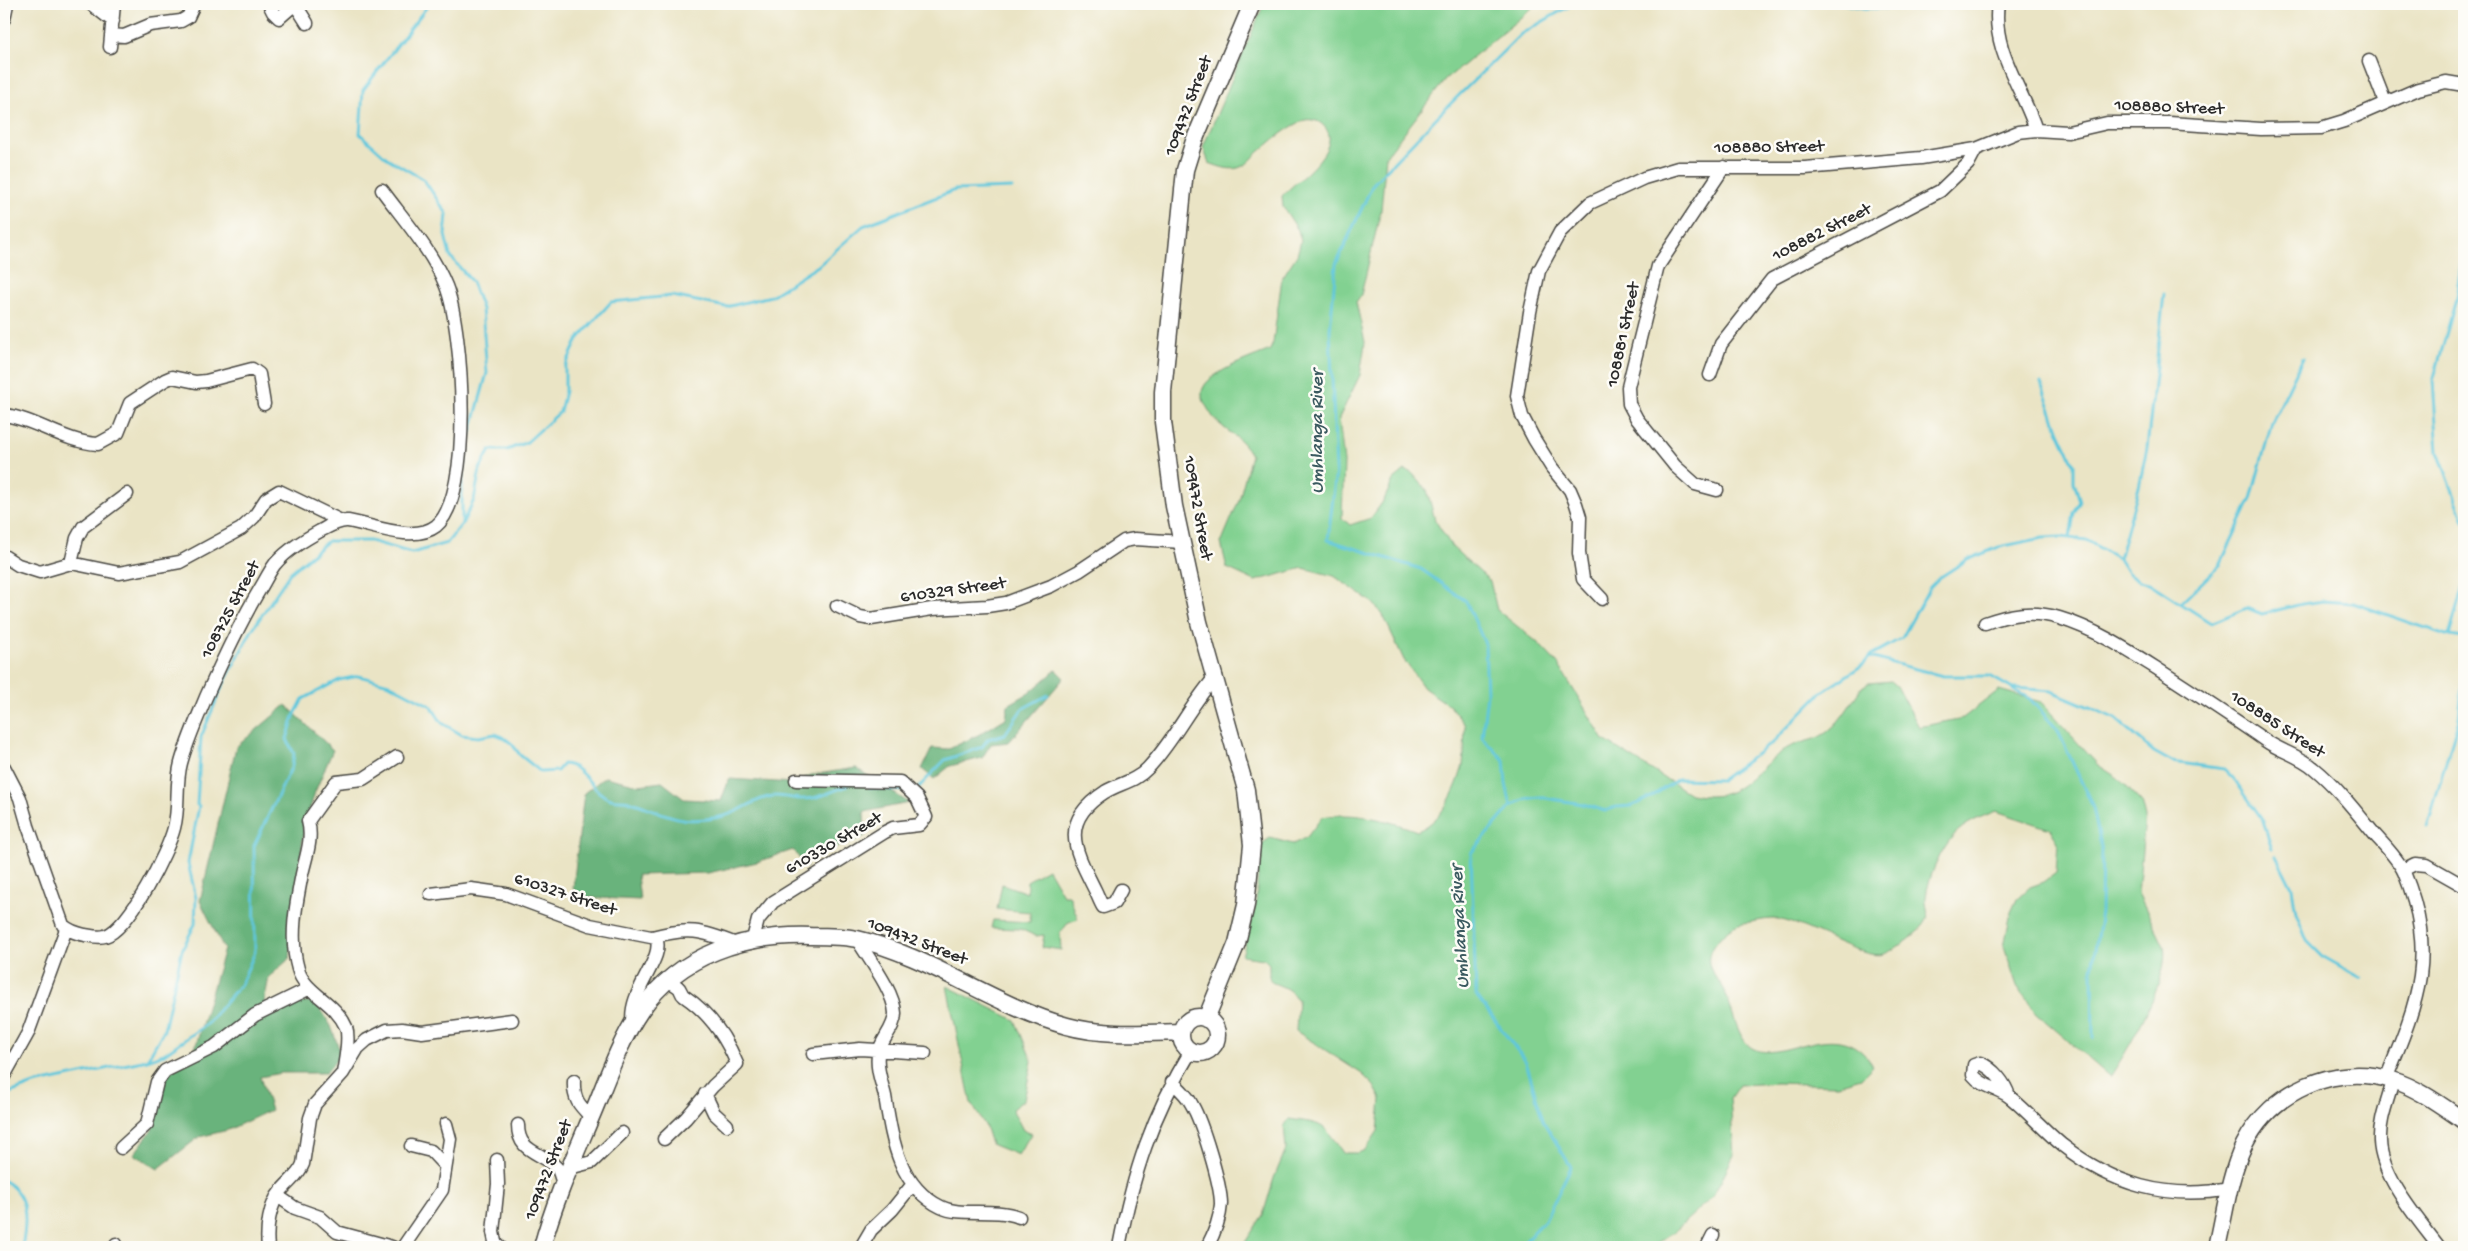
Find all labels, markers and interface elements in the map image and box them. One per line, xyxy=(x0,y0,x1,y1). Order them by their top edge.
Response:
street label: 109472 Street xyxy=(1160,51,1218,160)
street label: 108880 Street xyxy=(2113,96,2226,120)
street label: 108880 Street xyxy=(1713,137,1826,159)
street label: 108882 Street xyxy=(1768,198,1876,267)
street label: 108881 Street xyxy=(1602,279,1646,390)
water label: Umhlanga River xyxy=(1307,366,1330,494)
street label: 109472 Street xyxy=(1177,453,1217,563)
street label: 108725 Street xyxy=(196,556,266,663)
street label: 610329 Street xyxy=(899,573,1009,609)
street label: 108885 Street xyxy=(2225,686,2330,764)
street label: 610330 Street xyxy=(782,807,887,880)
water label: Umhlanga River xyxy=(1446,861,1476,989)
street label: 610327 Street xyxy=(511,869,620,922)
street label: 109472 Street xyxy=(863,913,972,971)
street label: 109472 Street xyxy=(520,1115,578,1224)

